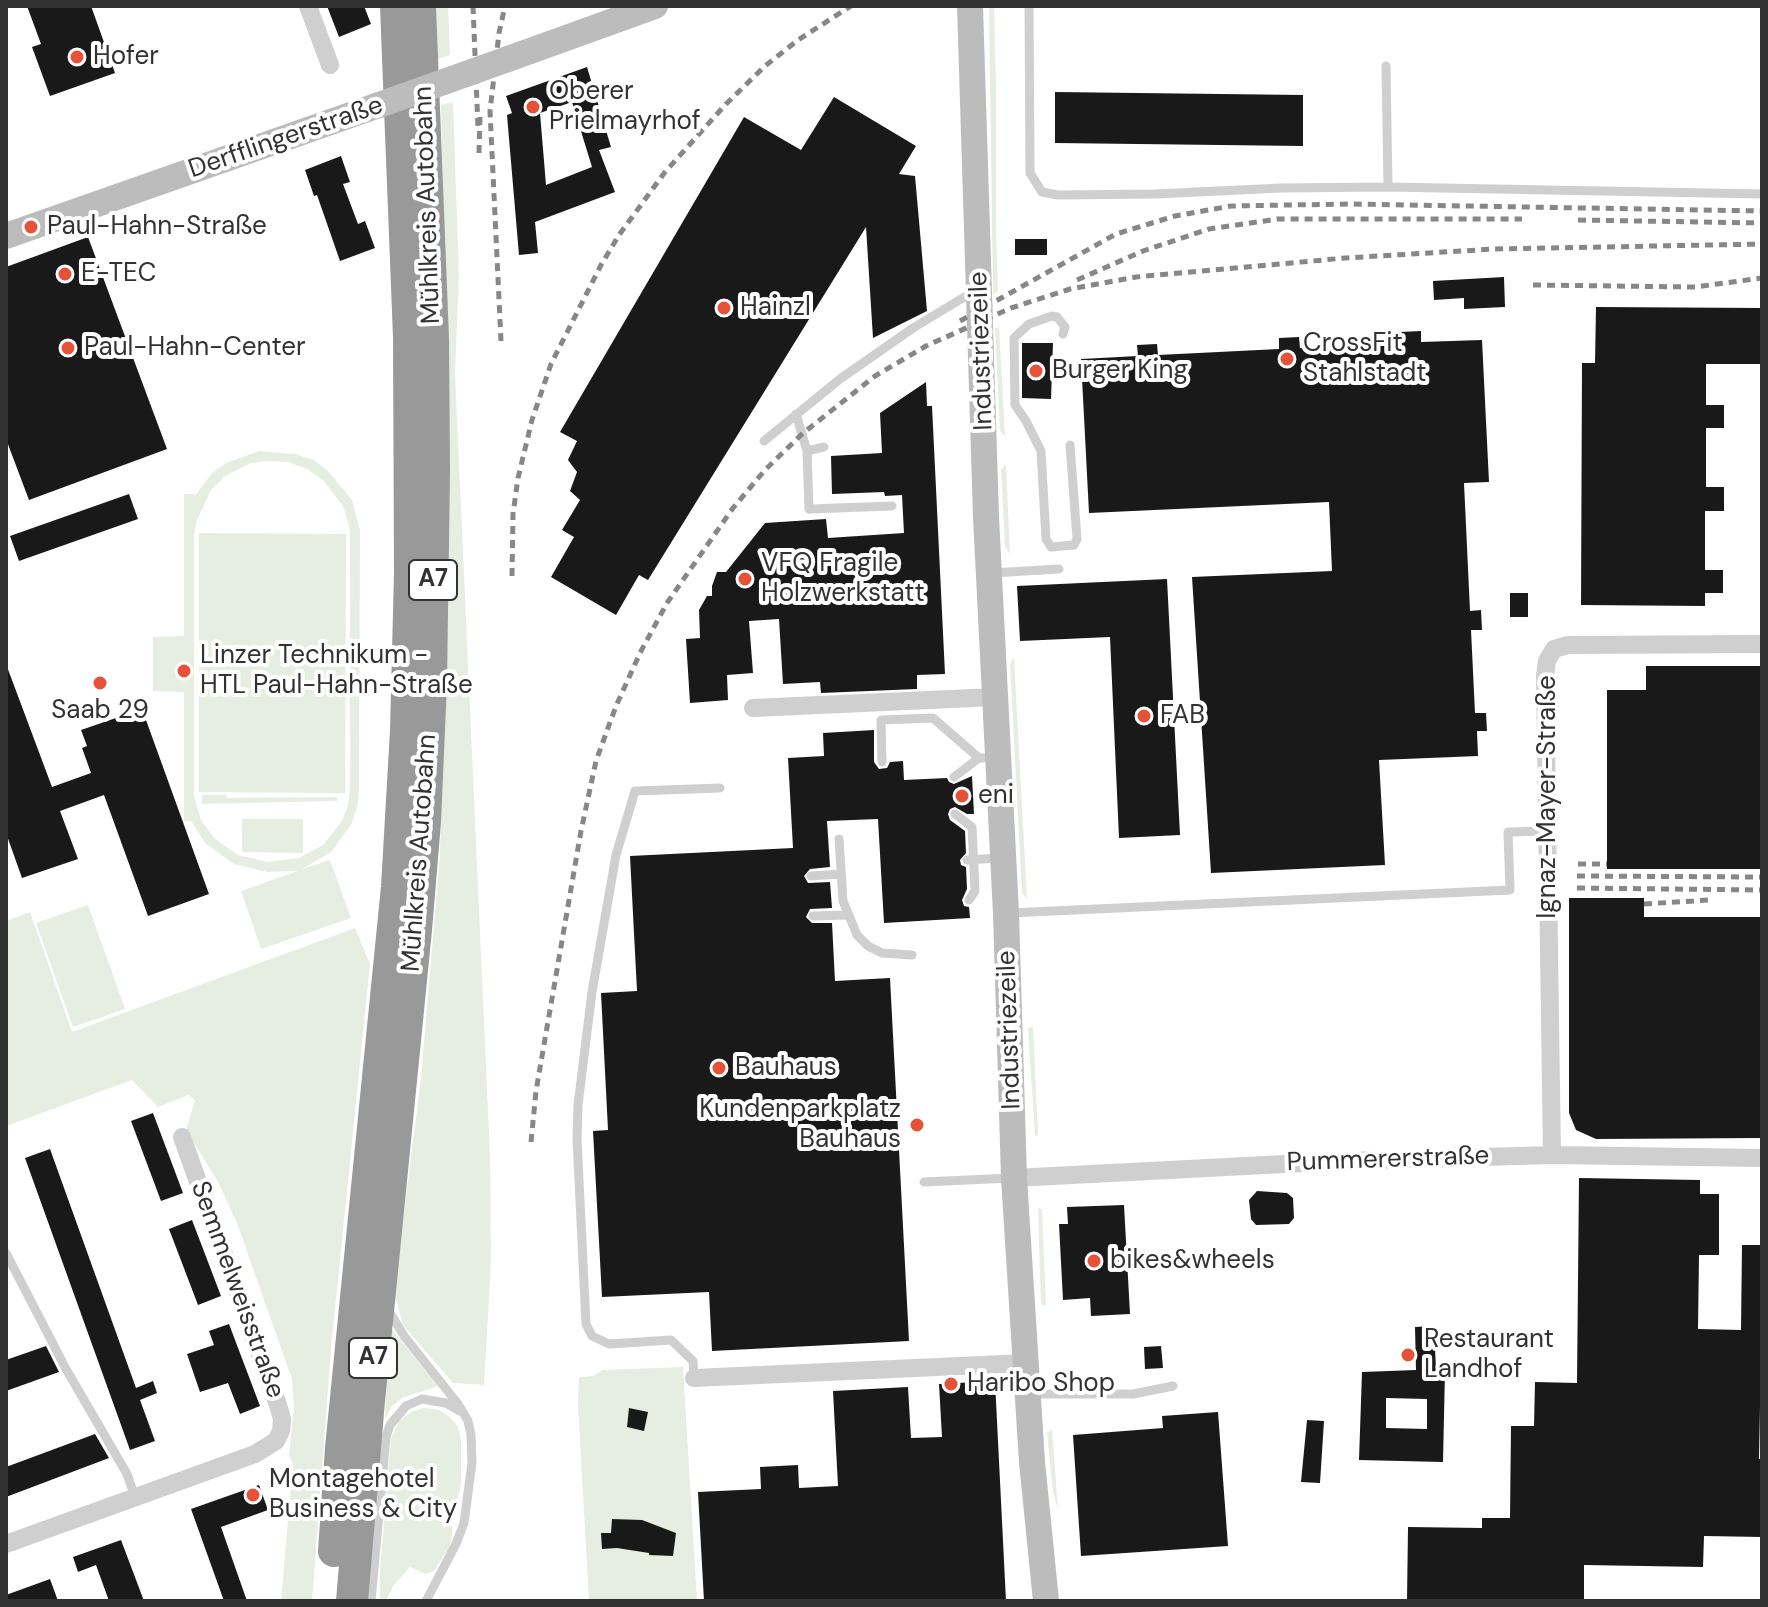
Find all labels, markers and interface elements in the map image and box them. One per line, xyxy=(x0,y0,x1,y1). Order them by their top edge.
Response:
place label: Hofer xyxy=(93,41,159,73)
marker: Hofer xyxy=(68,48,86,66)
place label: Oberer Prielmayrhof xyxy=(549,76,701,138)
street label: Mühlkreis Autobahn xyxy=(408,85,448,325)
street label: Derfflingerstraße xyxy=(185,90,387,186)
marker: Oberer Prielmayrhof xyxy=(524,98,542,116)
place label: Paul-Hahn-Straße xyxy=(47,211,267,243)
marker: Paul-Hahn-Straße xyxy=(22,218,40,236)
place label: E-TEC xyxy=(81,258,156,290)
marker: E-TEC xyxy=(56,265,74,283)
street label: Industriezeile xyxy=(964,271,1000,431)
place label: Hainzl xyxy=(740,292,811,324)
marker: Hainzl xyxy=(715,299,733,317)
place label: CrossFit Stahlstadt xyxy=(1303,328,1426,390)
place label: Paul-Hahn-Center xyxy=(84,332,306,364)
marker: Paul-Hahn-Center xyxy=(59,339,77,357)
marker: CrossFit Stahlstadt xyxy=(1278,350,1296,368)
place label: Burger King xyxy=(1052,355,1188,387)
marker: Burger King xyxy=(1027,362,1045,380)
place label: VFQ Fragile Holzwerkstatt xyxy=(761,548,925,610)
road number: A7 xyxy=(409,560,457,600)
marker: VFQ Fragile Holzwerkstatt xyxy=(736,570,754,588)
place label: Linzer Technikum - HTL Paul-Hahn-Straße xyxy=(200,640,473,702)
marker: Linzer Technikum - HTL Paul-Hahn-Straße xyxy=(175,662,193,680)
marker: Saab 29 xyxy=(91,674,109,692)
street label: Ignaz-Mayer-Straße xyxy=(1532,675,1564,919)
place label: Saab 29 xyxy=(51,695,149,727)
place label: FAB xyxy=(1160,700,1205,732)
marker: FAB xyxy=(1135,707,1153,725)
street label: Mühlkreis Autobahn xyxy=(396,733,444,973)
place label: eni xyxy=(978,780,1014,812)
marker: eni xyxy=(953,787,971,805)
street label: Industriezeile xyxy=(992,950,1028,1110)
place label: Bauhaus xyxy=(735,1052,837,1084)
marker: Bauhaus xyxy=(710,1059,728,1077)
place label: Kundenparkplatz Bauhaus xyxy=(699,1094,901,1156)
marker: Kundenparkplatz Bauhaus xyxy=(908,1116,926,1134)
street label: Pummererstraße xyxy=(1286,1141,1490,1179)
street label: Semmelweisstraße xyxy=(183,1177,291,1403)
place label: bikes&wheels xyxy=(1110,1245,1275,1277)
marker: bikes&wheels xyxy=(1085,1252,1103,1270)
place label: Restaurant Landhof xyxy=(1424,1324,1554,1386)
road number: A7 xyxy=(349,1338,397,1378)
marker: Restaurant Landhof xyxy=(1399,1346,1417,1364)
place label: Haribo Shop xyxy=(967,1368,1115,1400)
marker: Haribo Shop xyxy=(942,1375,960,1393)
place label: Montagehotel Business & City xyxy=(269,1464,457,1526)
marker: Montagehotel Business & City xyxy=(244,1486,262,1504)

